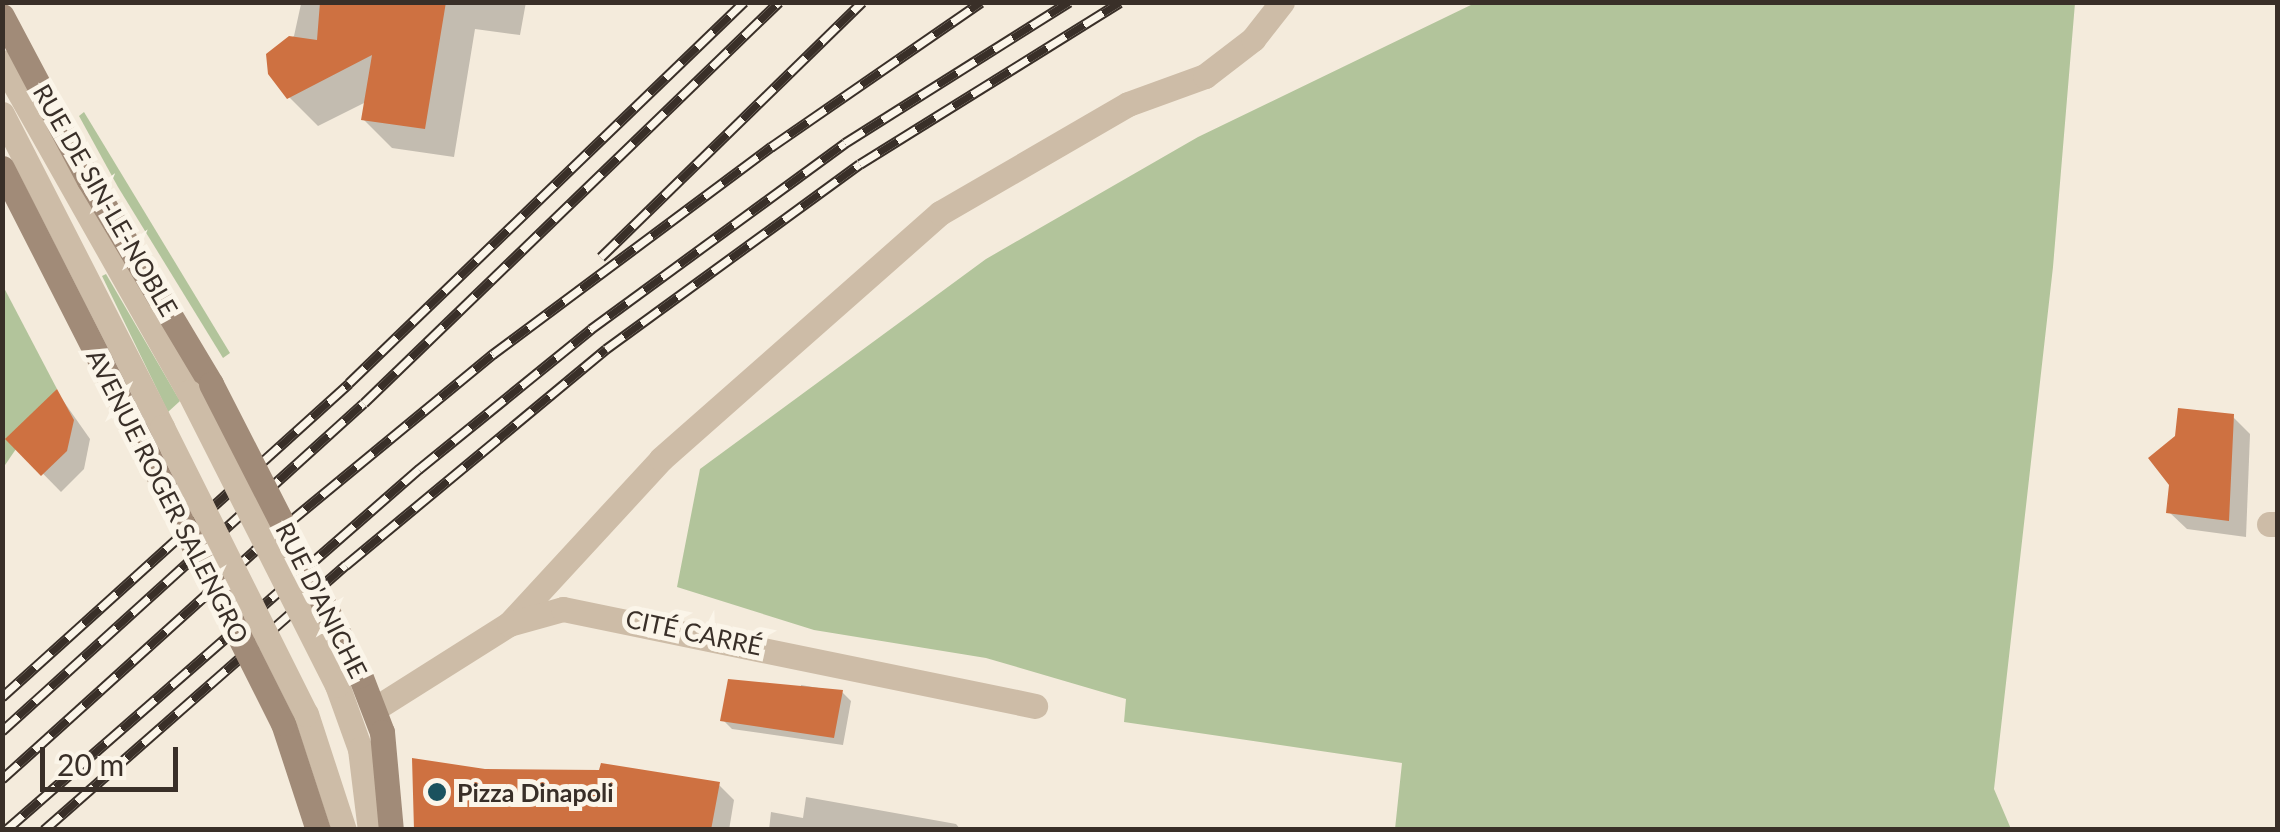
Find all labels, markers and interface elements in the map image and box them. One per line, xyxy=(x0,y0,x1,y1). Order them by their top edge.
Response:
street label: RUE DE SIN-LE-NOBLE xyxy=(27,79,185,321)
street label: AVENUE ROGER SALENGRO xyxy=(81,344,255,648)
street label: RUE D'ANICHE xyxy=(270,517,374,683)
street label: CITÉ CARRÉ xyxy=(623,603,765,661)
scale bar xyxy=(45,727,182,789)
text: 20 m xyxy=(57,746,124,782)
place label: Pizza Dinapoli xyxy=(457,777,614,807)
marker: Pizza Dinapoli xyxy=(426,781,448,803)

